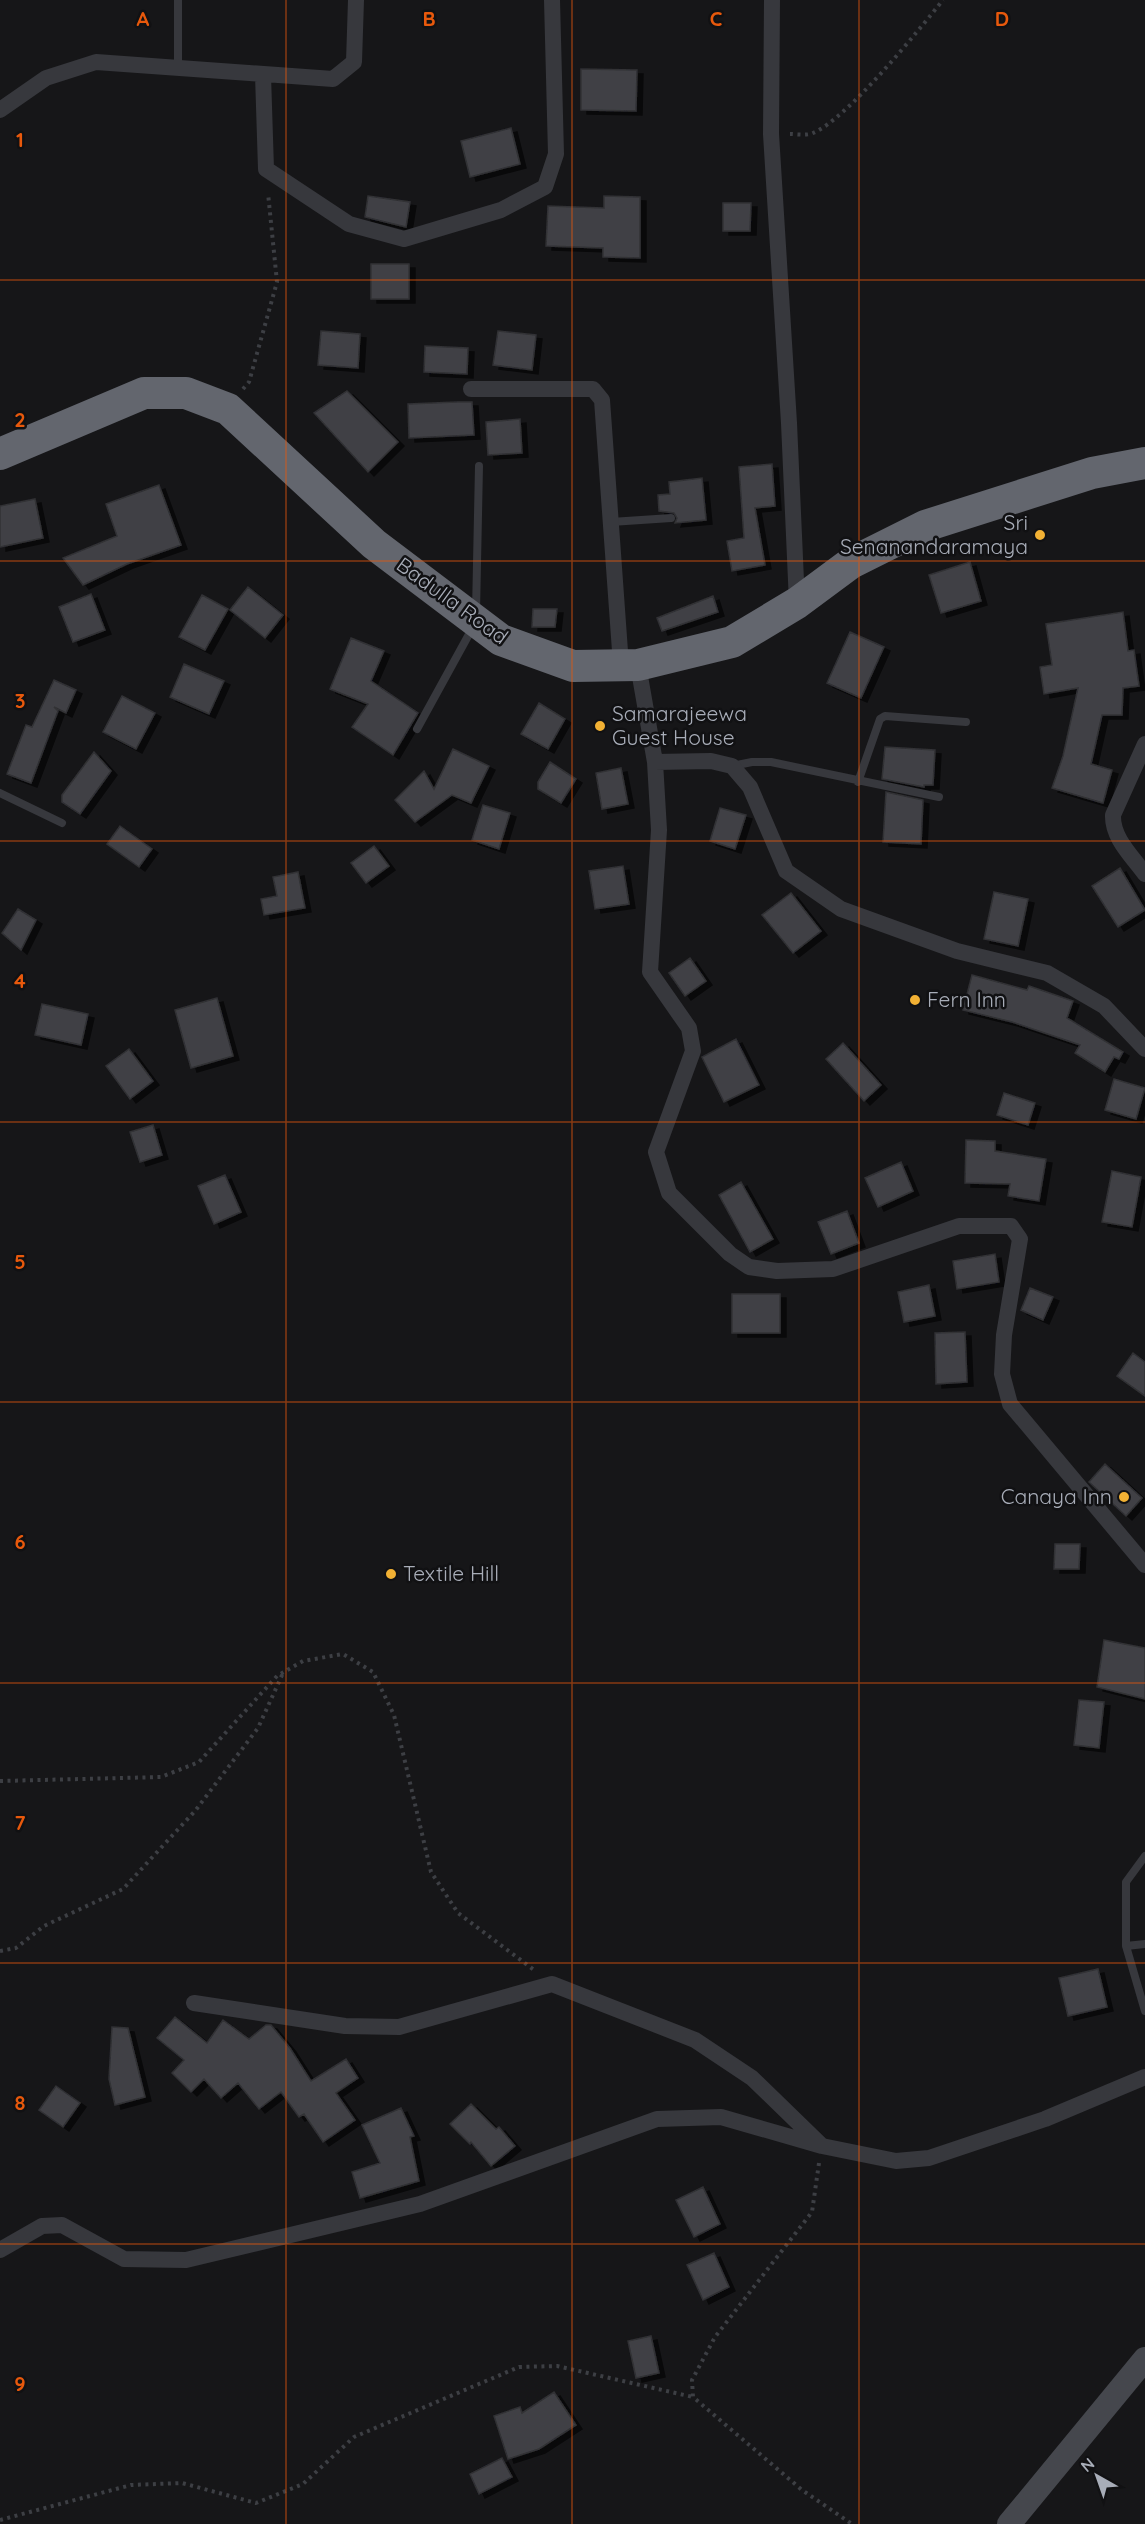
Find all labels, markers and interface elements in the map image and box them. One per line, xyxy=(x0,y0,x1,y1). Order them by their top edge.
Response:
text: A xyxy=(137,6,150,31)
text: B xyxy=(422,6,436,31)
text: C xyxy=(710,6,723,31)
text: D xyxy=(995,6,1009,31)
text: 1 xyxy=(16,127,24,152)
text: 2 xyxy=(14,407,26,432)
place label: Sri Senanandaramaya xyxy=(840,509,1028,559)
marker: Sri Senanandaramaya xyxy=(1033,528,1047,542)
street label: Badulla Road xyxy=(392,551,513,649)
text: 3 xyxy=(15,688,25,713)
place label: Samarajeewa Guest House xyxy=(612,700,747,750)
marker: Samarajeewa Guest House xyxy=(593,719,607,733)
text: 4 xyxy=(14,968,26,993)
place label: Fern Inn xyxy=(927,986,1006,1012)
marker: Fern Inn xyxy=(908,993,922,1007)
text: 5 xyxy=(14,1249,26,1274)
place label: Canaya Inn xyxy=(1001,1483,1112,1509)
marker: Canaya Inn xyxy=(1117,1490,1131,1504)
text: 6 xyxy=(14,1529,26,1554)
place label: Textile Hill xyxy=(403,1560,499,1586)
marker: Textile Hill xyxy=(384,1567,398,1581)
text: 7 xyxy=(15,1810,26,1835)
text: 8 xyxy=(15,2090,26,2115)
text: 9 xyxy=(14,2371,26,2396)
north arrow xyxy=(1067,2446,1127,2506)
text: N xyxy=(1076,2453,1098,2476)

